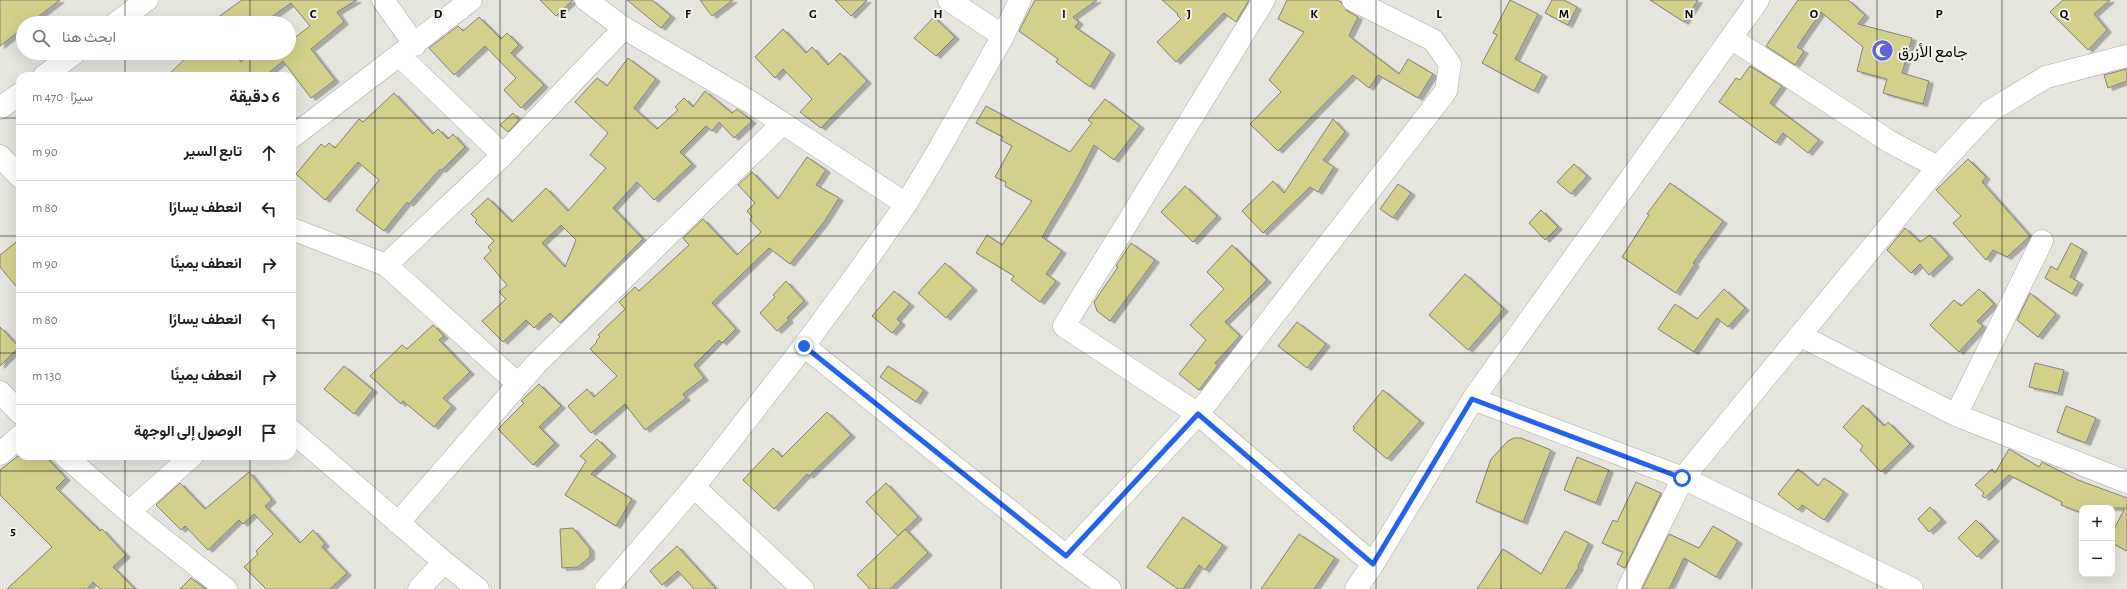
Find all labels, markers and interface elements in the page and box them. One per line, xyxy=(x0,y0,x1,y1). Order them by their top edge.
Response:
text: C xyxy=(310,8,317,21)
text: D xyxy=(434,8,443,21)
text: E xyxy=(560,8,567,21)
text: F xyxy=(685,8,692,21)
text: G xyxy=(809,8,817,21)
text: H xyxy=(933,8,943,21)
text: I xyxy=(1062,8,1066,21)
text: J xyxy=(1187,8,1191,21)
text: K xyxy=(1310,8,1318,21)
text: L xyxy=(1436,8,1442,21)
text: M xyxy=(1559,8,1569,21)
text: N xyxy=(1684,8,1694,21)
text: O xyxy=(1810,8,1819,21)
text: P xyxy=(1935,8,1943,21)
text: Q xyxy=(2060,8,2070,21)
search box xyxy=(16,16,296,60)
icon: search xyxy=(30,27,52,49)
text: ابحث هنا xyxy=(62,30,116,45)
mosque icon: جامع الأزرق xyxy=(1870,38,1896,64)
place label: جامع الأزرق xyxy=(1898,43,1968,63)
text: 6 دقيقة xyxy=(229,88,280,105)
text: سيرًا · 470 m xyxy=(32,91,93,104)
icon: ahead xyxy=(258,142,280,164)
text: تابع السير xyxy=(184,144,242,159)
text: 90 m xyxy=(32,146,58,159)
icon: left xyxy=(258,198,280,220)
text: انعطف يسارًا xyxy=(169,200,242,215)
text: 80 m xyxy=(32,202,58,215)
icon: right xyxy=(258,254,280,276)
text: انعطف يمينًا xyxy=(171,256,242,271)
text: 90 m xyxy=(32,258,58,271)
icon: left xyxy=(258,310,280,332)
text: انعطف يسارًا xyxy=(169,312,242,327)
text: 80 m xyxy=(32,314,58,327)
route end xyxy=(795,337,813,355)
icon: right xyxy=(258,366,280,388)
text: انعطف يمينًا xyxy=(171,368,242,383)
text: 130 m xyxy=(32,370,61,383)
icon: arrive xyxy=(258,422,280,444)
text: الوصول إلى الوجهة xyxy=(134,424,242,439)
route start xyxy=(1673,469,1691,487)
map controls xyxy=(2079,505,2115,577)
button: + xyxy=(2079,505,2115,541)
text: 5 xyxy=(10,525,16,538)
button: − xyxy=(2079,541,2115,577)

